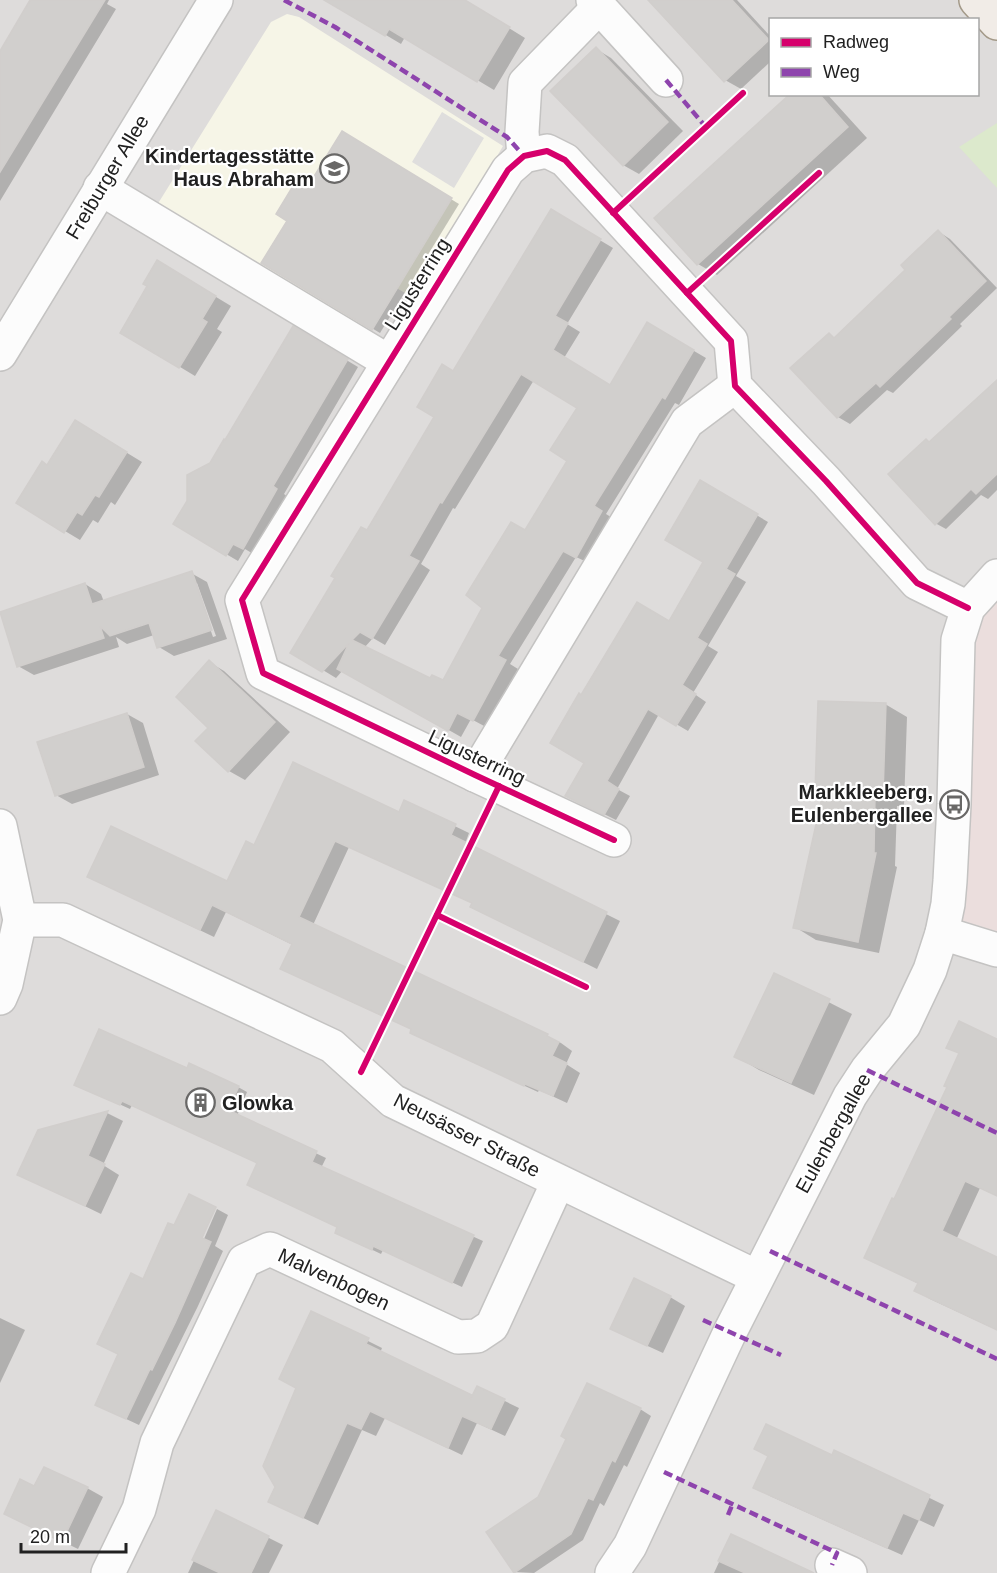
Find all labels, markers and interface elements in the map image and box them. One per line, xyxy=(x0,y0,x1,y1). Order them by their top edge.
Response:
legend xyxy=(769,18,979,96)
text: Radweg xyxy=(823,32,889,52)
text: Weg xyxy=(823,62,860,82)
street label: Freiburger Allee xyxy=(61,111,153,243)
place label: Kindertagesstätte Haus Abraham xyxy=(145,145,314,190)
school or university icon: Kindertagesstätte Haus Abraham xyxy=(319,152,351,184)
street label: Ligusterring xyxy=(380,234,454,334)
street label: Ligusterring xyxy=(425,725,529,789)
place label: Markkleeberg, Eulenbergallee xyxy=(791,781,933,826)
bus stop icon: Markkleeberg, Eulenbergallee xyxy=(938,788,970,820)
street label: Eulenbergallee xyxy=(791,1069,875,1197)
building icon: Glowka xyxy=(185,1087,217,1119)
street label: Neusässer Straße xyxy=(390,1089,544,1181)
place label: Glowka xyxy=(222,1092,294,1114)
street label: Malvenbogen xyxy=(275,1244,393,1314)
scale bar xyxy=(21,1516,126,1554)
text: 20 m xyxy=(30,1527,70,1547)

